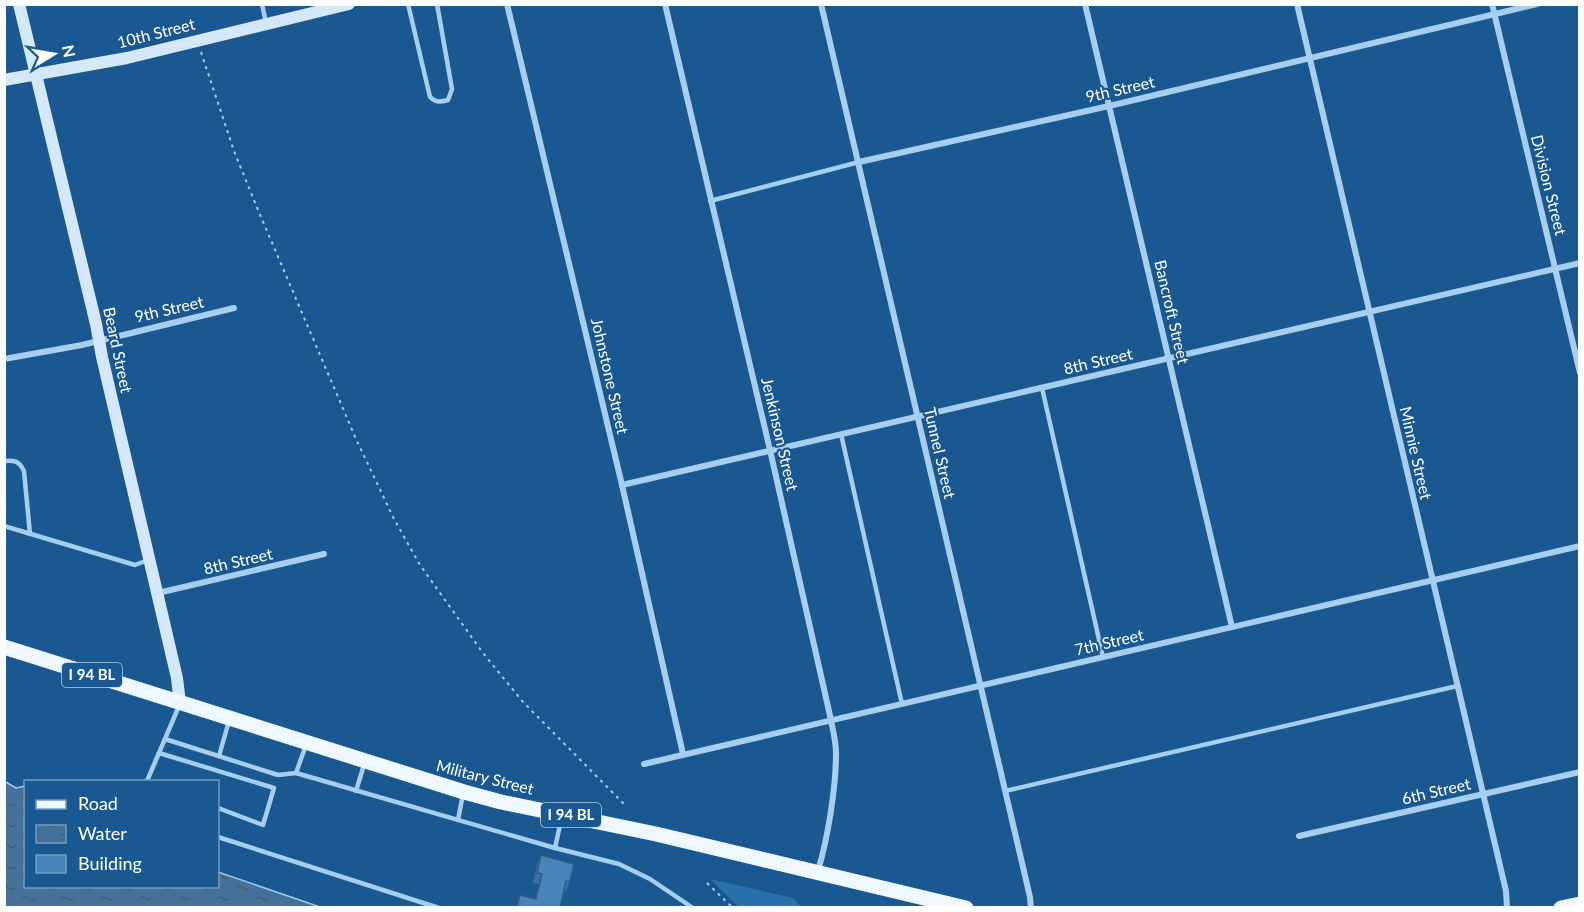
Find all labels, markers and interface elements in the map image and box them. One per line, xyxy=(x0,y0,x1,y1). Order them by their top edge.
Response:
street label: 10th Street xyxy=(115,14,197,51)
north arrow xyxy=(24,24,84,84)
text: N xyxy=(59,43,80,59)
street label: 9th Street xyxy=(1084,71,1156,106)
street label: Division Street xyxy=(1528,133,1571,237)
street label: Bancroft Street xyxy=(1151,258,1194,366)
street label: 9th Street xyxy=(133,291,205,326)
street label: Beard Street xyxy=(100,305,137,395)
street label: Johnstone Street xyxy=(588,316,633,436)
street label: 8th Street xyxy=(1062,343,1134,378)
street label: Jenkinson Street xyxy=(758,375,803,493)
street label: Minnie Street xyxy=(1397,404,1436,502)
street label: Tunnel Street xyxy=(921,405,960,501)
street label: 8th Street xyxy=(202,543,274,578)
street label: 7th Street xyxy=(1073,624,1145,659)
road number: I 94 BL xyxy=(62,663,122,687)
street label: Military Street xyxy=(434,755,536,798)
street label: 6th Street xyxy=(1400,773,1472,808)
legend xyxy=(24,780,219,888)
text: Road xyxy=(78,792,118,814)
road number: I 94 BL xyxy=(541,803,601,827)
text: Water xyxy=(78,822,127,844)
text: Building xyxy=(78,852,142,874)

